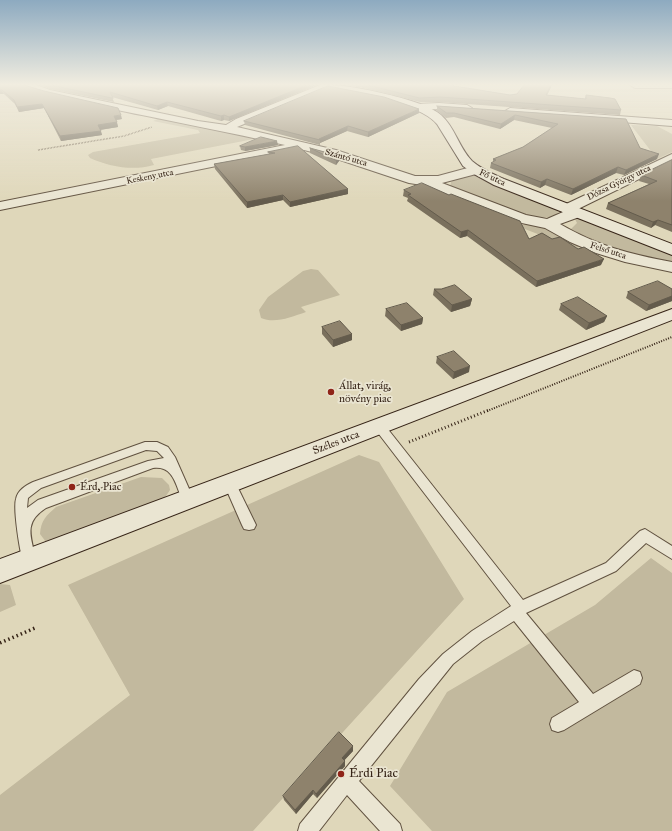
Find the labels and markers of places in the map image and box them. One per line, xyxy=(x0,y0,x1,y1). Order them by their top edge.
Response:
place label: Állat, virág, növény piac xyxy=(339,379,391,405)
marker: Állat, virág, növény piac xyxy=(326,387,336,397)
place label: Érd, Piac xyxy=(80,480,121,494)
marker: Érd, Piac xyxy=(67,482,77,492)
place label: Érdi Piac xyxy=(349,766,398,782)
marker: Érdi Piac xyxy=(336,769,346,779)

